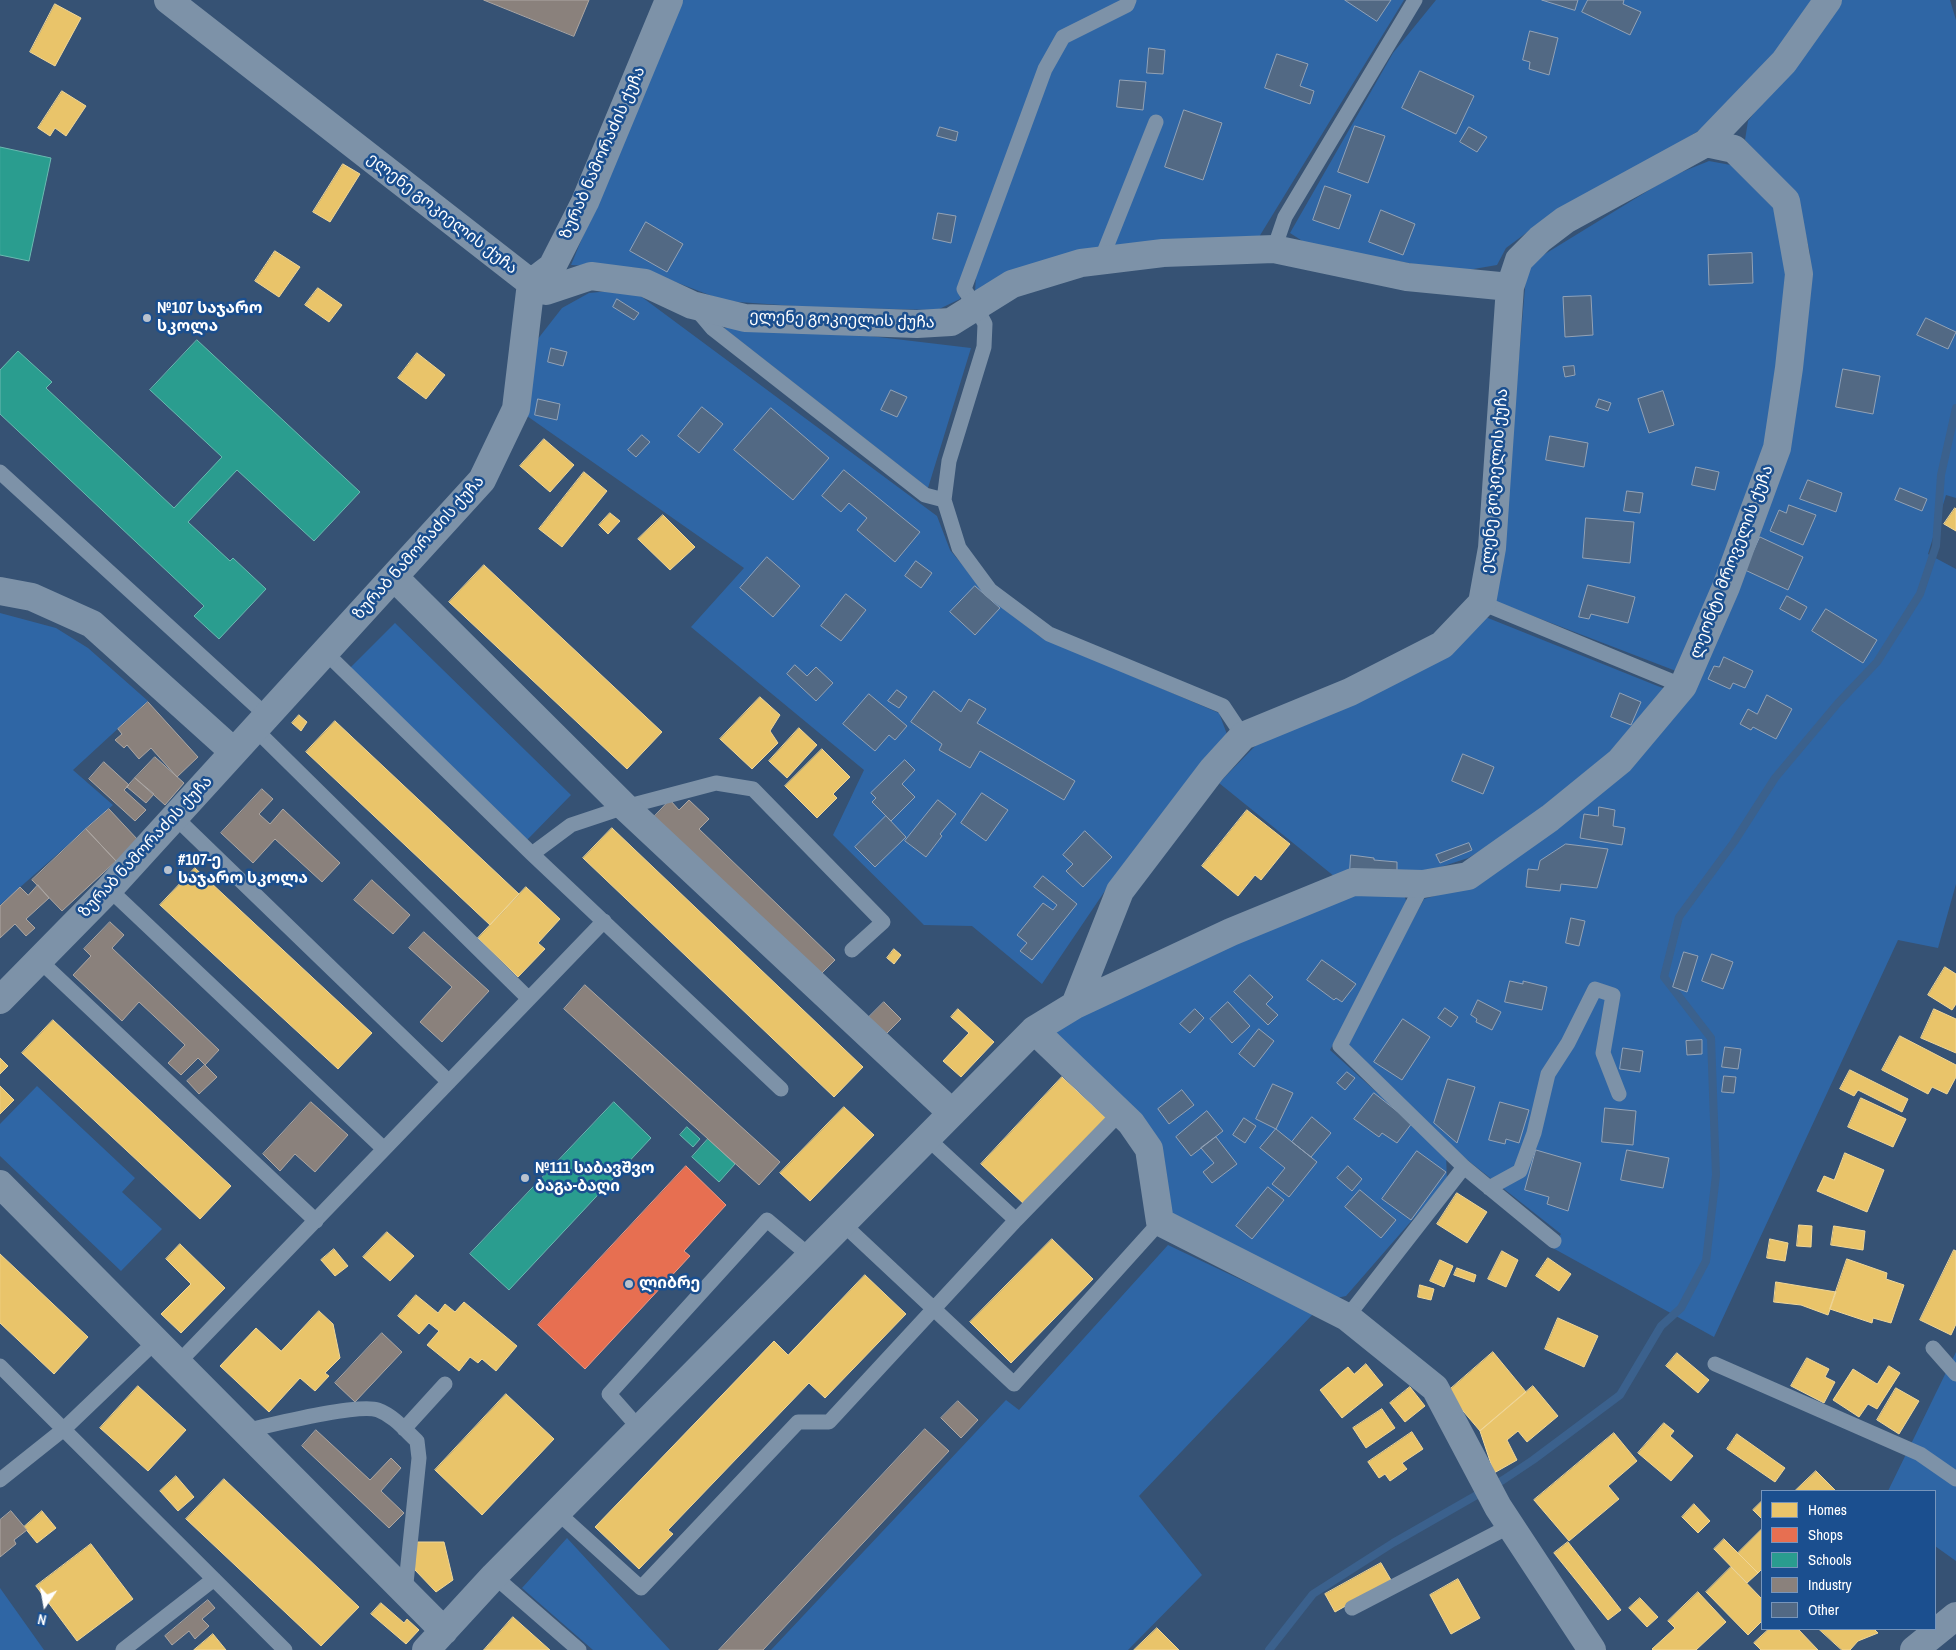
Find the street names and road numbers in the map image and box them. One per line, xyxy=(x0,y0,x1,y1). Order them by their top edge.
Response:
street label: ზურაბ ნამორაძის ქუჩა xyxy=(556,64,650,242)
street label: ელენე გოკიელის ქუჩა xyxy=(363,149,521,279)
street label: ელენე გოკიელის ქუჩა xyxy=(749,307,935,333)
street label: ელენე გოკიელის ქუჩა xyxy=(1477,388,1513,574)
street label: ლეონტი მროველის ქუჩა xyxy=(1686,463,1778,661)
street label: ზურაბ ნამორაძის ქუჩა xyxy=(349,472,489,624)
street label: ზურაბ ნამორაძის ქუჩა xyxy=(75,772,217,922)

